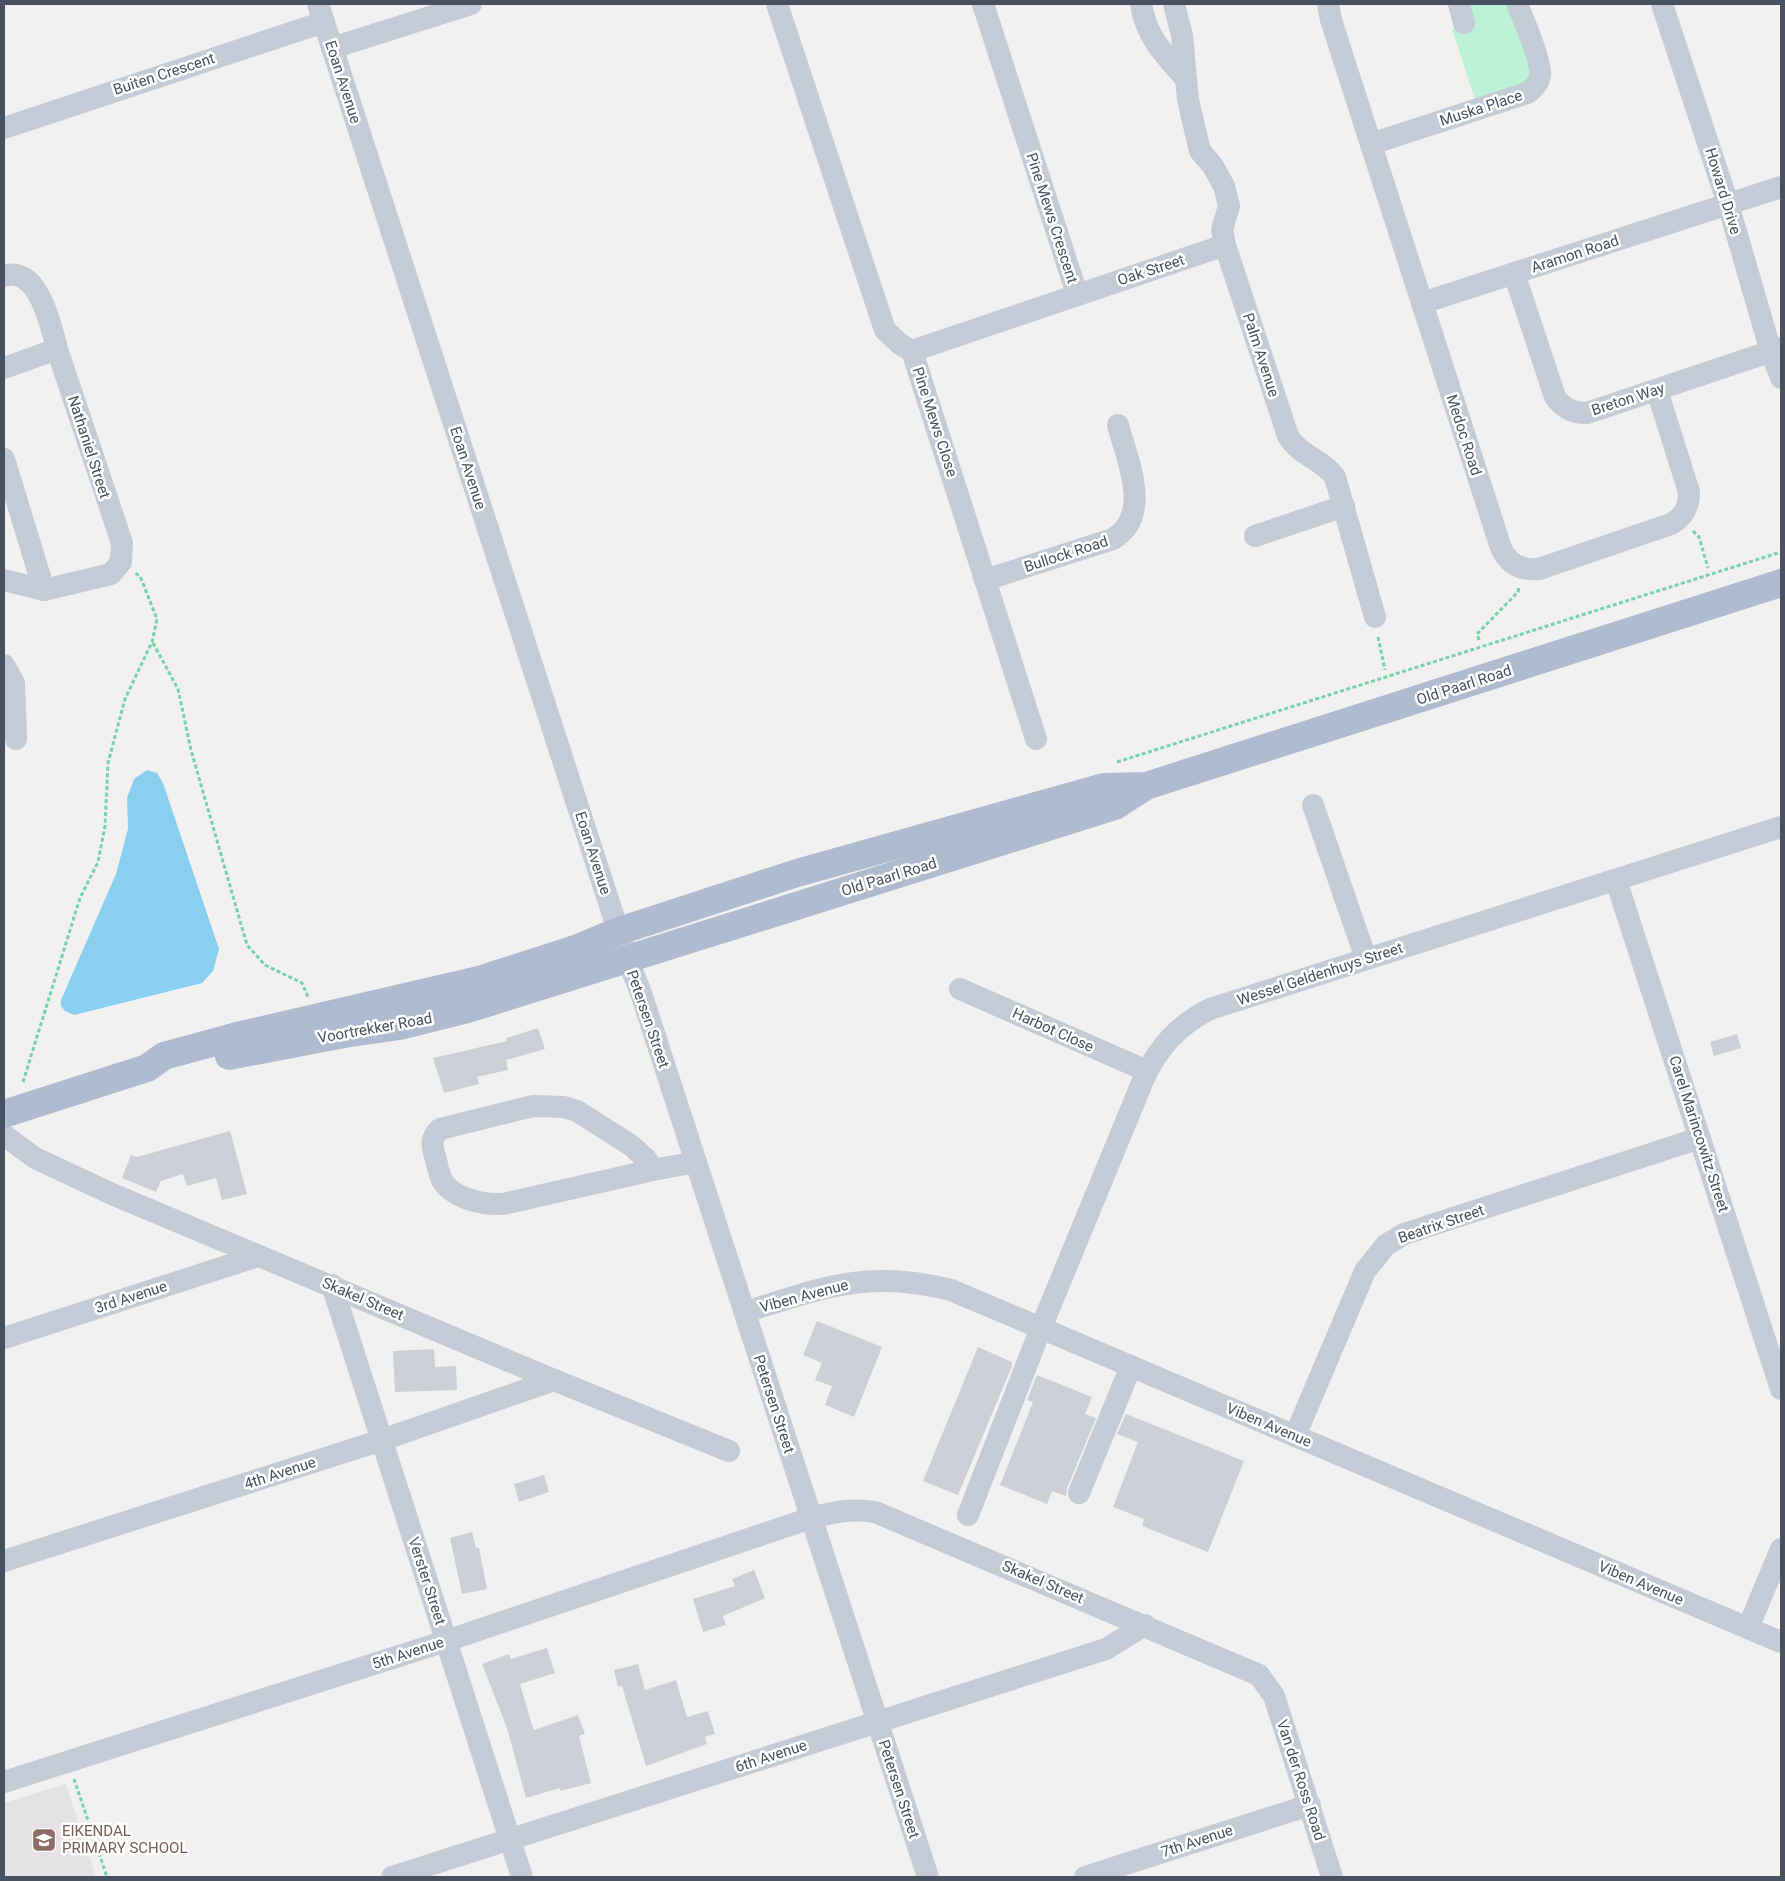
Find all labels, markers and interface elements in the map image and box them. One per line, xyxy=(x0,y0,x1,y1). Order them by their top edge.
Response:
street label: Eoan Avenue xyxy=(321,38,365,126)
street label: Buiten Crescent xyxy=(111,49,217,99)
street label: Muska Place xyxy=(1437,86,1525,130)
street label: Howard Drive xyxy=(1701,146,1745,236)
street label: Pine Mews Crescent xyxy=(1022,150,1082,286)
street label: Aramon Road xyxy=(1529,231,1621,277)
street label: Oak Street xyxy=(1115,251,1187,289)
street label: Palm Avenue xyxy=(1239,311,1283,399)
street label: Pine Mews Close xyxy=(909,365,961,479)
street label: Breton Way xyxy=(1589,379,1667,419)
street label: Medoc Road xyxy=(1442,392,1486,478)
street label: Nathaniel Street xyxy=(64,393,114,501)
street label: Eoan Avenue xyxy=(446,424,490,512)
street label: Bullock Road xyxy=(1022,532,1110,576)
street label: Old Paarl Road xyxy=(1414,661,1514,709)
street label: Eoan Avenue xyxy=(571,809,615,897)
street label: Old Paarl Road xyxy=(839,854,939,900)
street label: Wessel Geldenhuys Street xyxy=(1235,939,1405,1009)
street label: Petersen Street xyxy=(623,968,673,1070)
street label: Harbot Close xyxy=(1010,1004,1097,1056)
street label: Voortrekker Road xyxy=(316,1009,434,1047)
street label: Carel Marincowitz Street xyxy=(1665,1053,1733,1215)
street label: Beatrix Street xyxy=(1396,1201,1486,1247)
street label: Skakel Street xyxy=(319,1274,407,1324)
street label: Viben Avenue xyxy=(758,1276,850,1316)
street label: 3rd Avenue xyxy=(93,1277,169,1317)
street label: Petersen Street xyxy=(750,1352,798,1456)
street label: Viben Avenue xyxy=(1224,1399,1314,1451)
street label: 4th Avenue xyxy=(242,1453,318,1493)
street label: Verster Street xyxy=(404,1535,450,1627)
street label: Skakel Street xyxy=(999,1557,1087,1607)
street label: Viben Avenue xyxy=(1596,1557,1686,1609)
street label: 5th Avenue xyxy=(370,1633,446,1673)
street label: Van der Ross Road xyxy=(1273,1717,1329,1843)
street label: 6th Avenue xyxy=(733,1736,809,1776)
street label: Petersen Street xyxy=(875,1737,923,1841)
street label: 7th Avenue xyxy=(1159,1821,1235,1861)
place label: EIKENDAL PRIMARY SCHOOL xyxy=(62,1822,188,1857)
school or university icon: EIKENDAL PRIMARY SCHOOL xyxy=(31,1827,57,1853)

